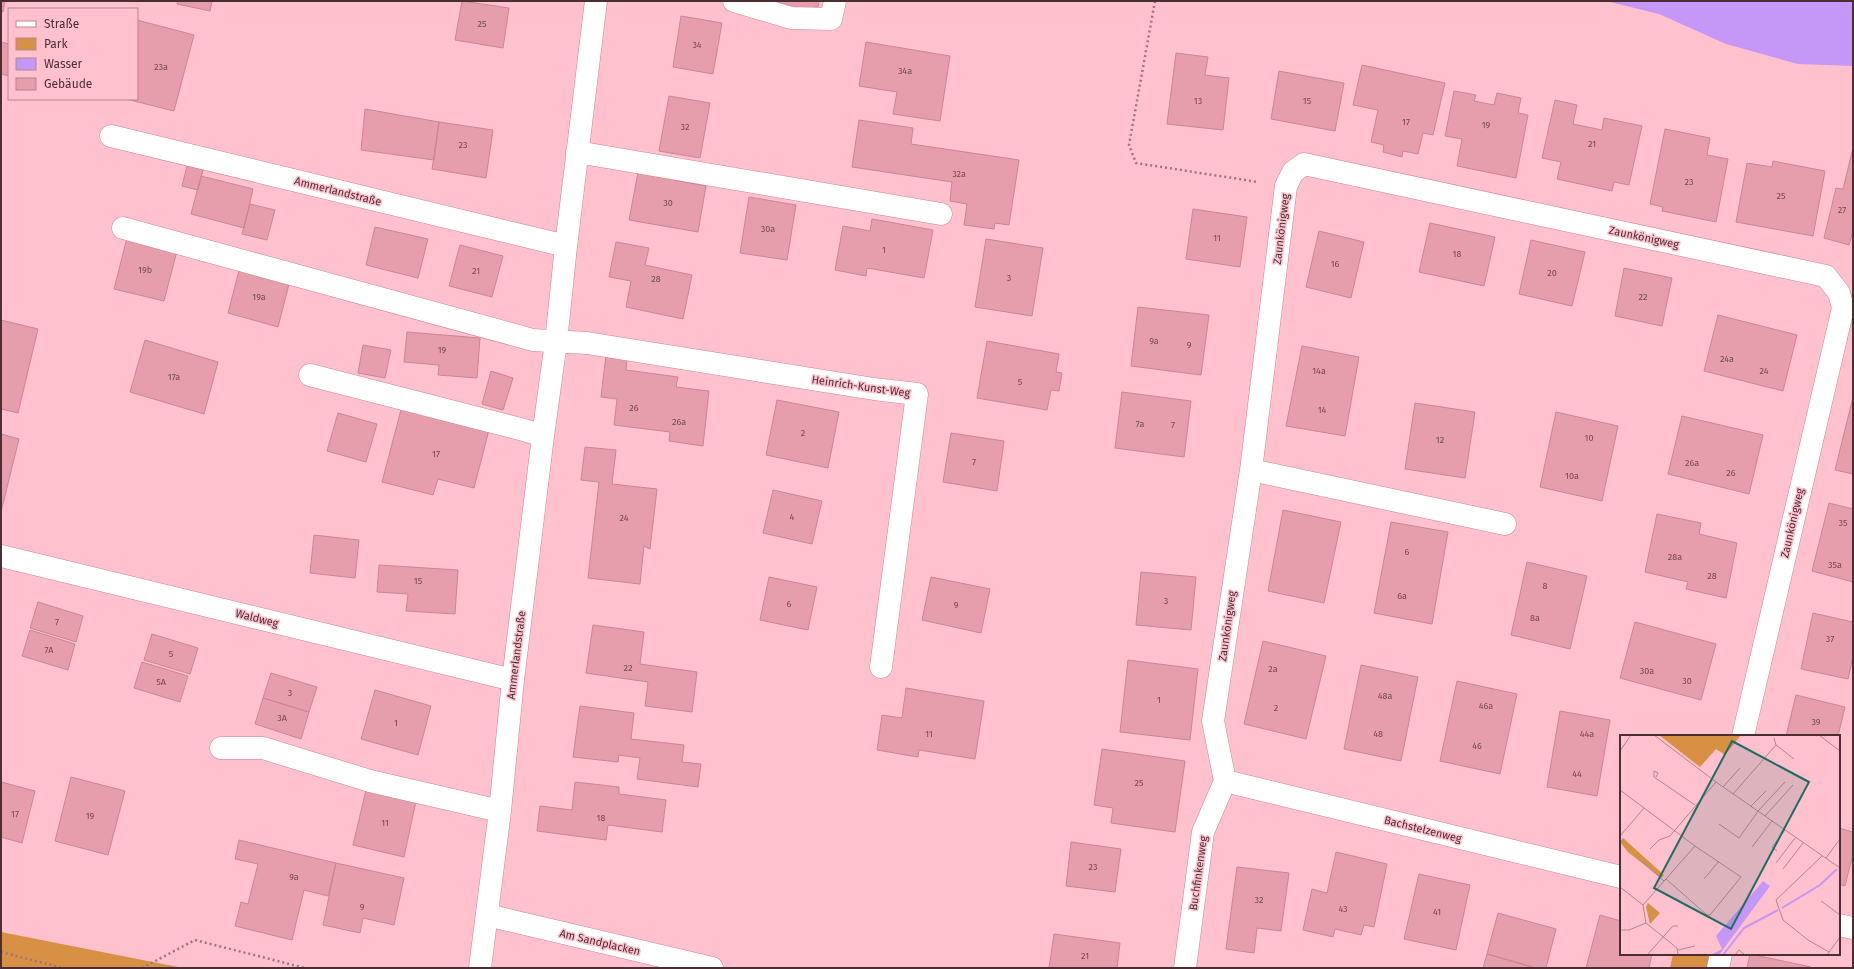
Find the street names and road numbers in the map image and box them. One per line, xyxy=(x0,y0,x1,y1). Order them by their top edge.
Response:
street label: Ammerlandstraße xyxy=(293,174,383,209)
street label: Zaunkönigweg xyxy=(1271,193,1292,265)
street label: Zaunkönigweg xyxy=(1608,224,1680,251)
street label: Heinrich-Kunst-Weg xyxy=(811,373,911,400)
street label: Zaunkönigweg xyxy=(1778,487,1807,559)
street label: Zaunkönigweg xyxy=(1216,590,1239,662)
street label: Waldweg xyxy=(234,607,280,630)
street label: Ammerlandstraße xyxy=(505,610,528,700)
street label: Bachstelzenweg xyxy=(1383,814,1463,845)
street label: Buchfinkenweg xyxy=(1187,835,1210,911)
street label: Am Sandplacken xyxy=(558,927,642,958)

